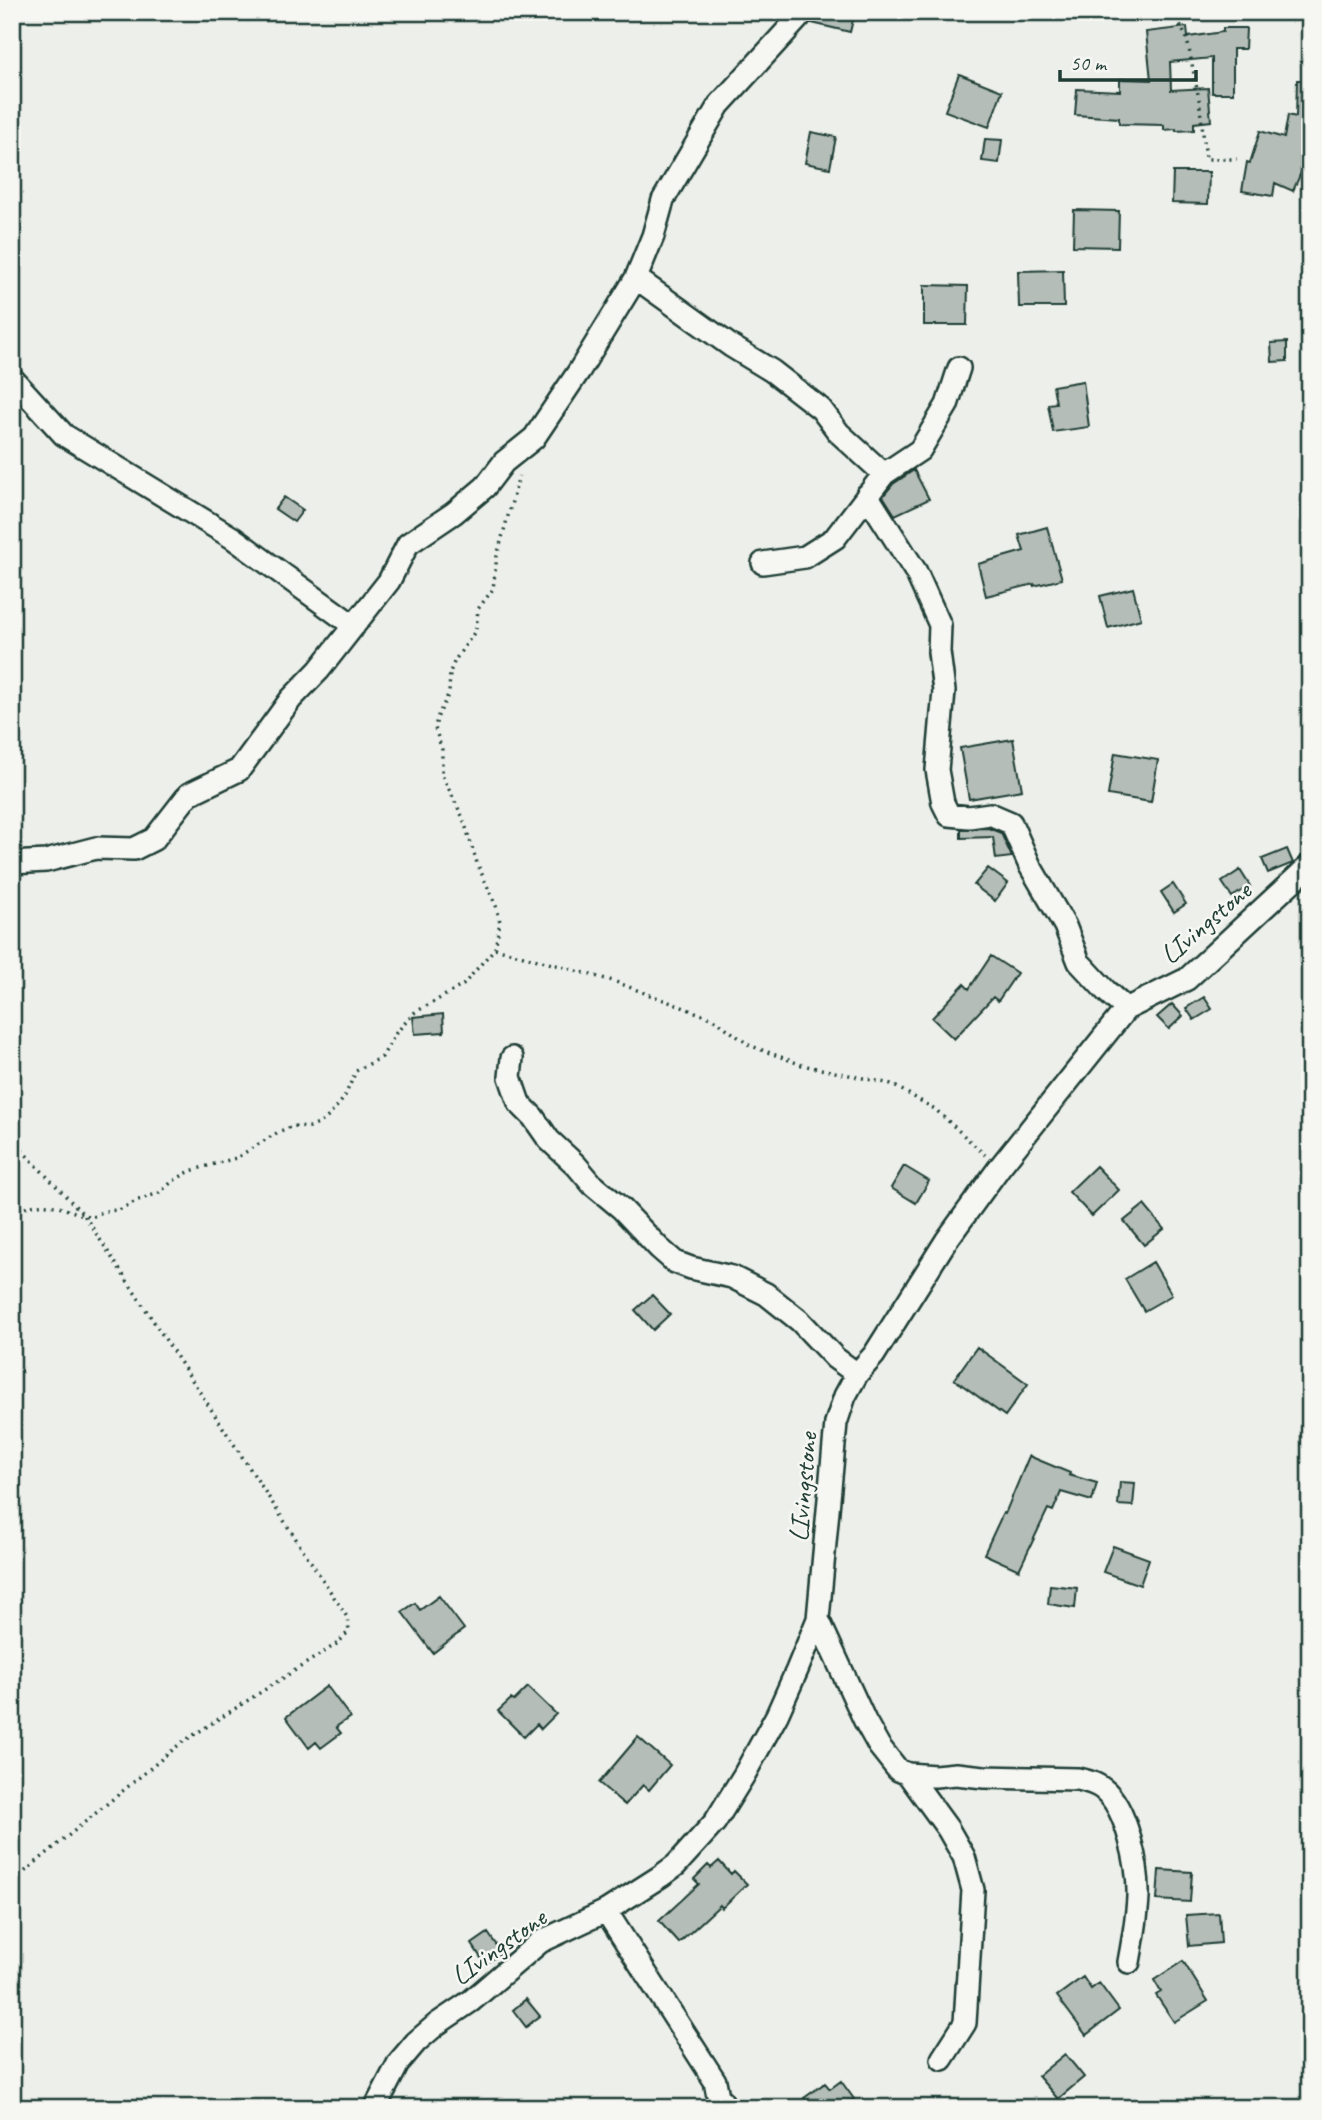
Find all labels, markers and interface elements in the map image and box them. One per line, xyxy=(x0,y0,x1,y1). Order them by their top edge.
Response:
scale bar xyxy=(1060,38,1196,82)
text: 50 m xyxy=(1070,50,1108,76)
street label: LIvingstone xyxy=(1153,872,1259,971)
street label: LIvingstone xyxy=(780,1429,825,1543)
street label: LIvingstone xyxy=(444,1899,554,1993)

